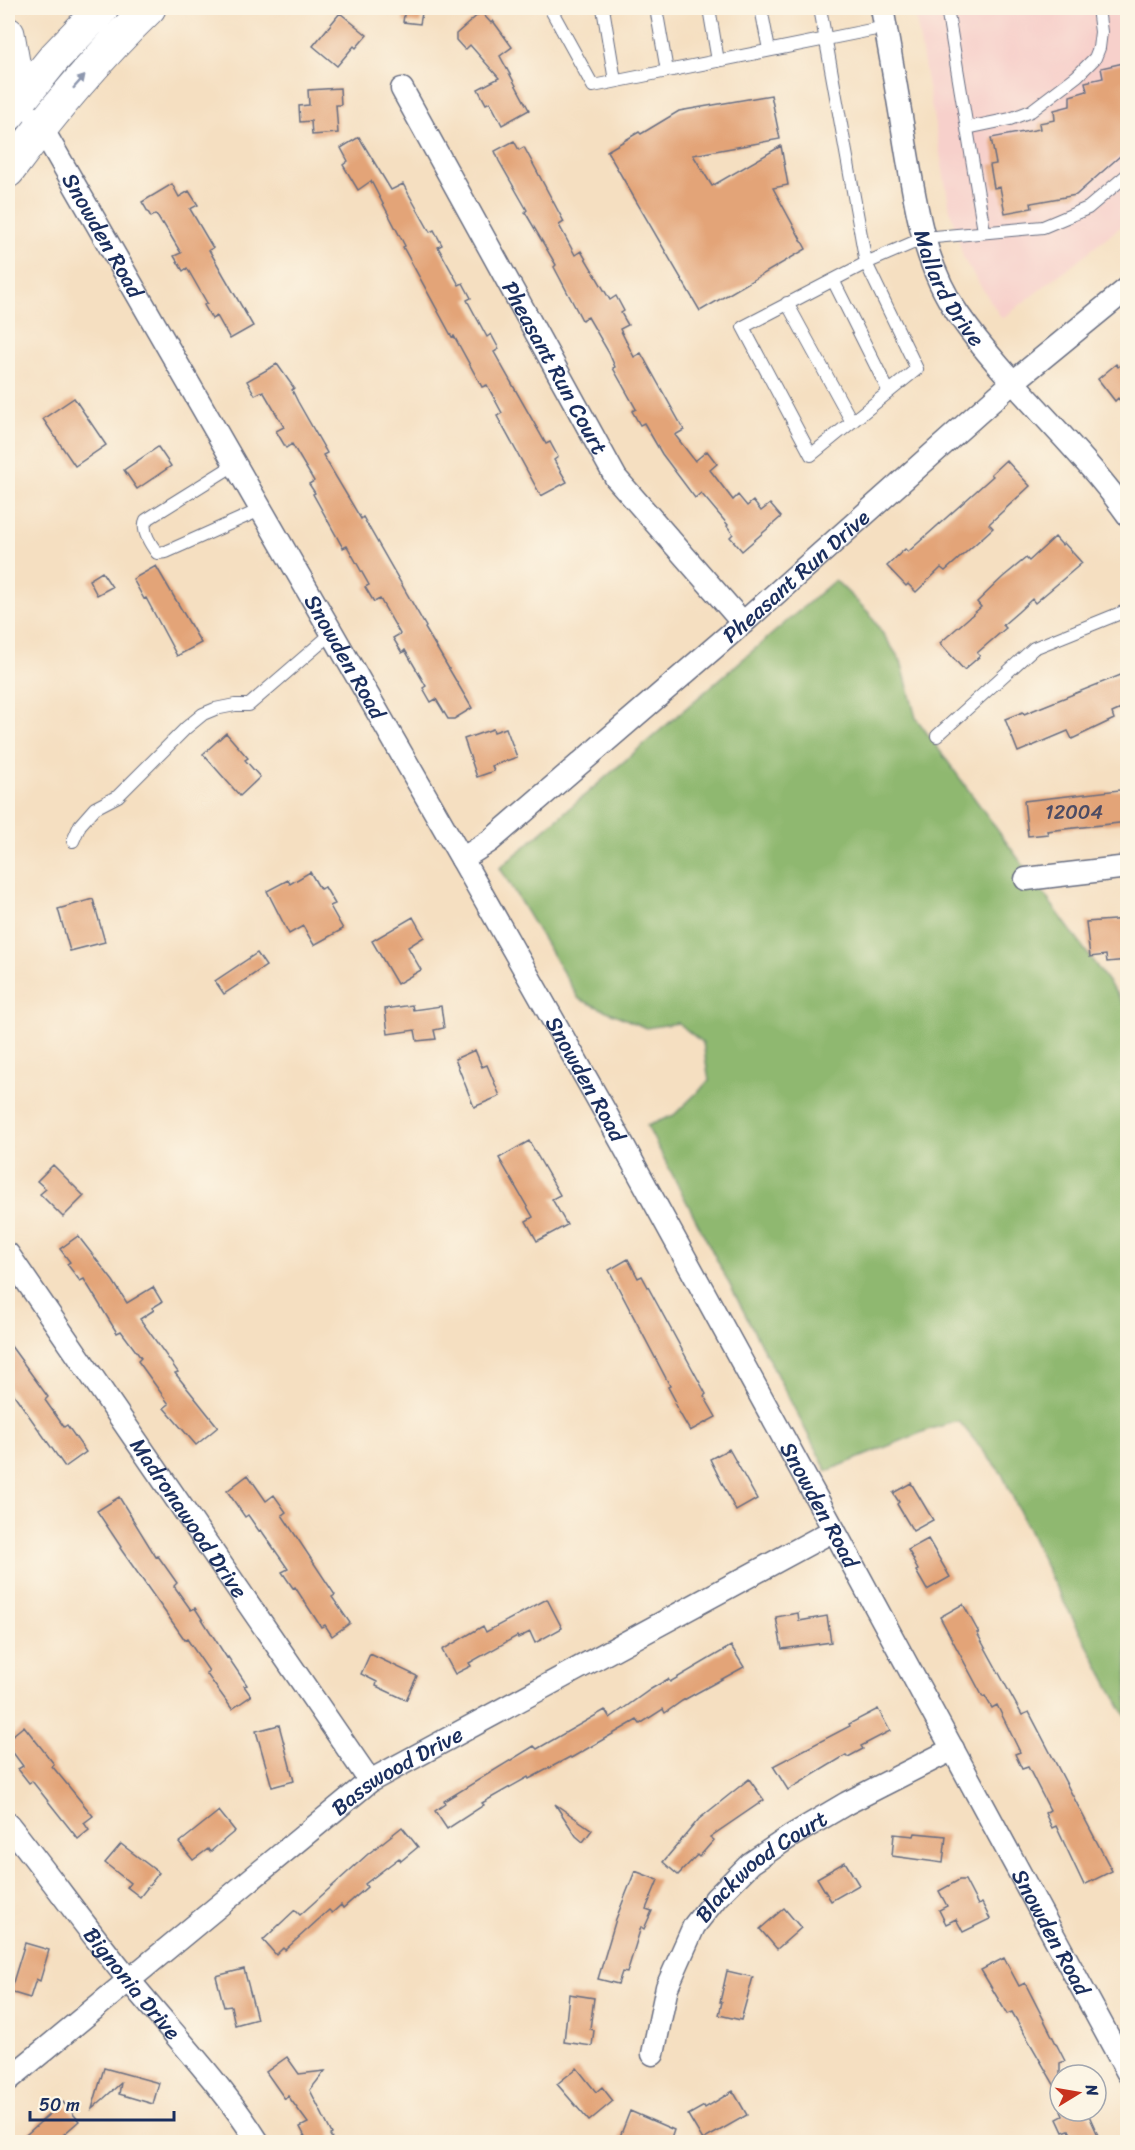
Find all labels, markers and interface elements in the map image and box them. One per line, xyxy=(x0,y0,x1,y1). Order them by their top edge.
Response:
one-way arrow xyxy=(72,75,85,90)
street label: Snowden Road xyxy=(52,165,156,306)
street label: Mallard Drive xyxy=(903,225,995,356)
street label: Pheasant Run Court xyxy=(491,273,619,462)
street label: Pheasant Run Drive xyxy=(713,499,879,653)
street label: Snowden Road xyxy=(294,586,398,728)
house number: 12004 xyxy=(1045,795,1103,830)
street label: Snowden Road xyxy=(535,1008,638,1150)
street label: Madronawood Drive xyxy=(120,1429,259,1607)
street label: Snowden Road xyxy=(769,1434,871,1576)
street label: Basswood Drive xyxy=(322,1715,470,1826)
street label: Blackwood Court xyxy=(684,1799,835,1931)
street label: Snowden Road xyxy=(1001,1861,1103,2004)
street label: Bignonia Drive xyxy=(73,1918,192,2049)
north arrow xyxy=(1048,2063,1108,2123)
text: N xyxy=(1077,2081,1108,2099)
scale bar xyxy=(30,2084,174,2122)
text: 50 m xyxy=(39,2089,80,2121)

